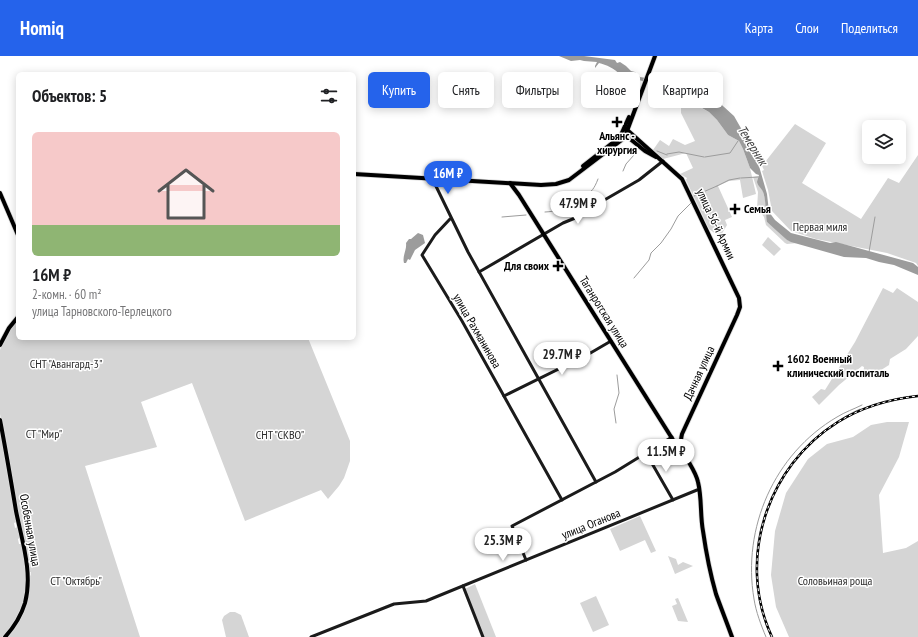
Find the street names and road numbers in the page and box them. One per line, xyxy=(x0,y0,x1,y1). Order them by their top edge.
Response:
street label: улица 56-й Армии xyxy=(693,186,739,262)
street label: Таганрогская улица xyxy=(576,273,633,351)
street label: улица Рахманинова xyxy=(450,291,505,371)
street label: Дачная улица xyxy=(680,343,718,402)
street label: Особенная улица xyxy=(17,493,44,567)
street label: улица Оганова xyxy=(559,505,623,542)

